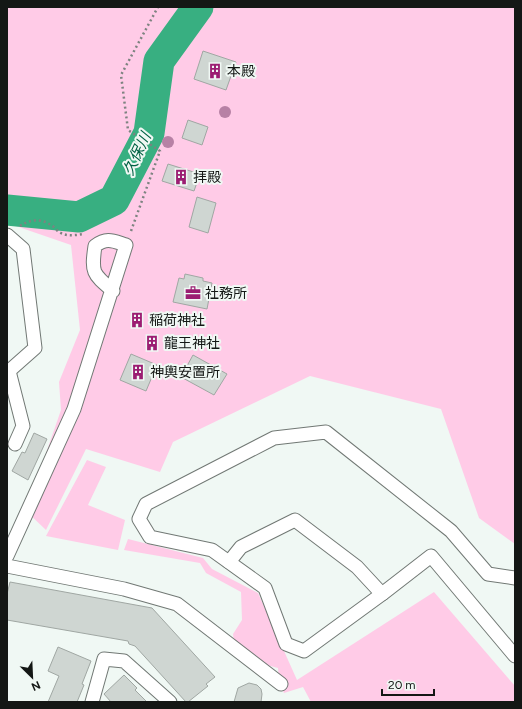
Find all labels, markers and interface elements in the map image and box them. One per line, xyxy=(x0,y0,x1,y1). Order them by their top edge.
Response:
building icon: 本殿 xyxy=(206,62,224,80)
place label: 本殿 xyxy=(227,63,255,80)
water label: 久保川 xyxy=(119,128,156,178)
building icon: 拝殿 xyxy=(172,168,190,186)
place label: 拝殿 xyxy=(193,169,221,186)
office icon: 社務所 xyxy=(184,284,202,302)
place label: 社務所 xyxy=(205,285,247,302)
building icon: 稲荷神社 xyxy=(128,311,146,329)
place label: 稲荷神社 xyxy=(149,312,205,329)
building icon: 龍王神社 xyxy=(143,334,161,352)
place label: 龍王神社 xyxy=(164,335,220,352)
building icon: 神輿安置所 xyxy=(129,363,147,381)
place label: 神輿安置所 xyxy=(150,364,220,381)
north arrow xyxy=(12,657,52,697)
scale bar xyxy=(382,671,434,697)
text: N xyxy=(29,678,42,693)
text: 20 m xyxy=(388,678,416,692)

